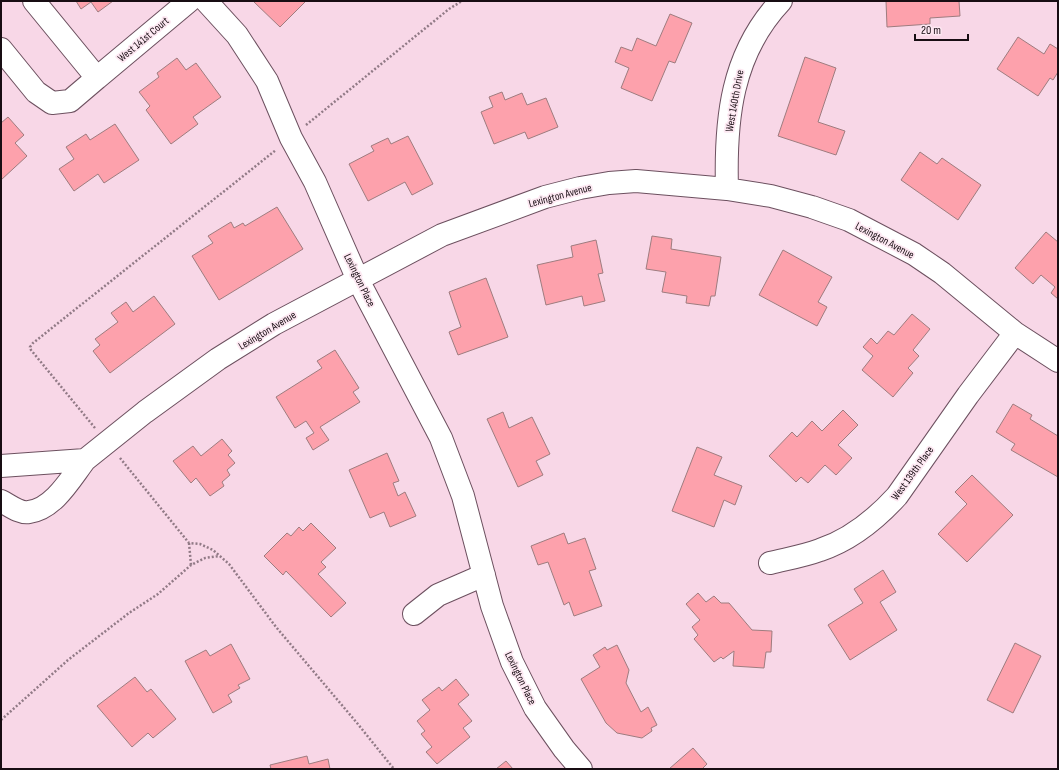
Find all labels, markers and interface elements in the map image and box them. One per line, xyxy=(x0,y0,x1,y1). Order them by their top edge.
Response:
street label: West 141st Court xyxy=(115,14,172,65)
scale bar xyxy=(915,16,968,42)
text: 20 m xyxy=(921,23,941,38)
street label: West 140th Drive xyxy=(723,69,746,133)
street label: Lexington Avenue xyxy=(527,181,593,210)
street label: Lexington Avenue xyxy=(853,220,916,261)
street label: Lexington Place xyxy=(341,252,378,309)
street label: Lexington Avenue xyxy=(236,308,298,353)
street label: West 139th Place xyxy=(889,444,936,503)
street label: Lexington Place xyxy=(502,650,539,707)

